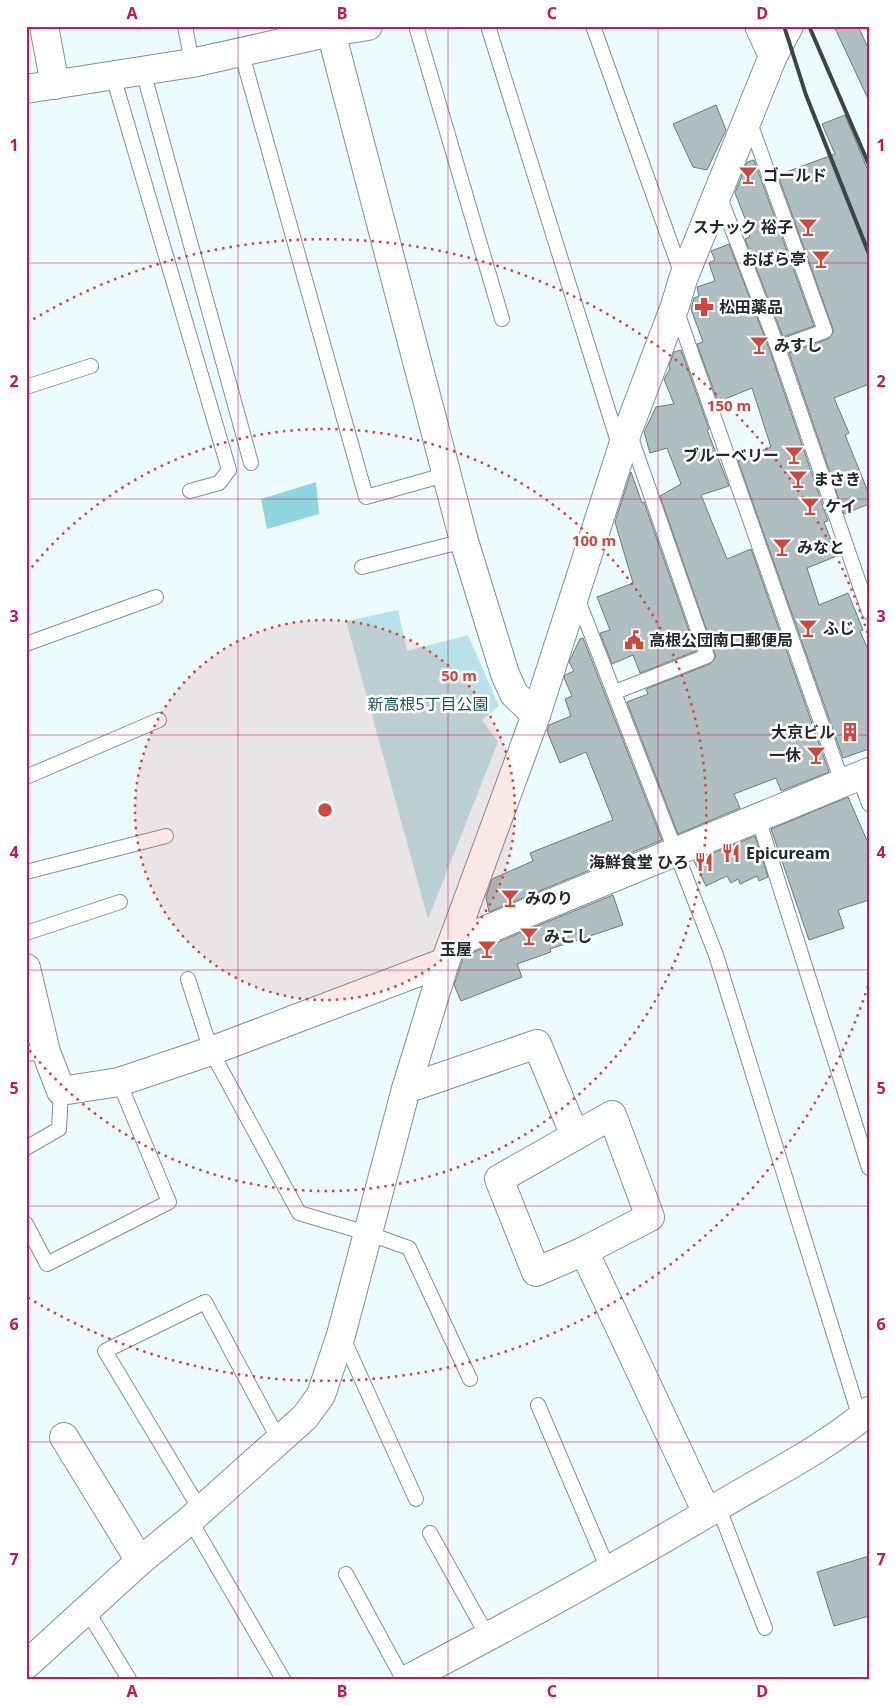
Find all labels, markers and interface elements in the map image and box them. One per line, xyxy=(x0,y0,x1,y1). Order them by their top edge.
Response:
text: A xyxy=(126,2,138,24)
text: B xyxy=(337,2,347,24)
text: C xyxy=(547,2,557,24)
text: D xyxy=(756,2,768,24)
text: 1 xyxy=(9,134,19,156)
text: 1 xyxy=(876,134,886,156)
bar icon: ゴールド xyxy=(737,164,759,186)
place label: ゴールド xyxy=(763,164,827,186)
place label: スナック 裕子 xyxy=(693,216,793,238)
bar icon: スナック 裕子 xyxy=(797,216,819,238)
place label: おばら亭 xyxy=(742,248,806,270)
bar icon: おばら亭 xyxy=(810,248,832,270)
pharmacy icon: 松田薬品 xyxy=(693,296,715,318)
place label: 松田薬品 xyxy=(719,296,783,318)
bar icon: みすし xyxy=(748,334,770,356)
place label: みすし xyxy=(774,334,822,356)
text: 2 xyxy=(9,370,19,392)
text: 2 xyxy=(876,370,886,392)
text: 150 m xyxy=(707,395,751,415)
place label: ブルーベリー xyxy=(683,444,779,466)
bar icon: ブルーベリー xyxy=(783,444,805,466)
bar icon: まさき xyxy=(787,468,809,490)
place label: まさき xyxy=(813,468,861,490)
bar icon: ケイ xyxy=(799,495,821,517)
place label: ケイ xyxy=(825,495,857,517)
text: 100 m xyxy=(572,530,616,550)
bar icon: みなと xyxy=(771,536,793,558)
place label: みなと xyxy=(797,536,845,558)
text: 3 xyxy=(9,605,19,627)
text: 3 xyxy=(876,605,886,627)
bar icon: ふじ xyxy=(797,617,819,639)
place label: ふじ xyxy=(823,617,855,639)
public building icon: 高根公団南口郵便局 xyxy=(623,629,645,651)
place label: 高根公団南口郵便局 xyxy=(649,629,793,651)
text: 50 m xyxy=(441,665,477,685)
park label: 新高根5丁目公園 xyxy=(367,693,489,715)
place label: 大京ビル xyxy=(771,721,835,743)
building icon: 大京ビル xyxy=(839,721,861,743)
place label: 一休 xyxy=(769,744,801,766)
bar icon: 一休 xyxy=(805,744,827,766)
centre of rings xyxy=(316,801,334,819)
text: 4 xyxy=(9,841,19,863)
text: 4 xyxy=(876,841,886,863)
restaurant icon: Epicuream xyxy=(720,842,742,864)
place label: Epicuream xyxy=(746,842,830,864)
place label: 海鮮食堂 ひろ xyxy=(589,851,689,873)
restaurant icon: 海鮮食堂 ひろ xyxy=(693,851,715,873)
bar icon: みのり xyxy=(499,887,521,909)
place label: みのり xyxy=(525,887,573,909)
bar icon: みこし xyxy=(518,925,540,947)
place label: みこし xyxy=(544,925,592,947)
place label: 玉屋 xyxy=(440,938,472,960)
bar icon: 玉屋 xyxy=(476,938,498,960)
text: 5 xyxy=(9,1077,19,1099)
text: 5 xyxy=(876,1077,886,1099)
text: 6 xyxy=(9,1313,19,1335)
text: 6 xyxy=(876,1313,886,1335)
text: 7 xyxy=(9,1548,19,1570)
text: 7 xyxy=(876,1548,886,1570)
text: A xyxy=(126,1680,138,1702)
text: B xyxy=(337,1680,347,1702)
text: C xyxy=(547,1680,557,1702)
text: D xyxy=(756,1680,768,1702)

